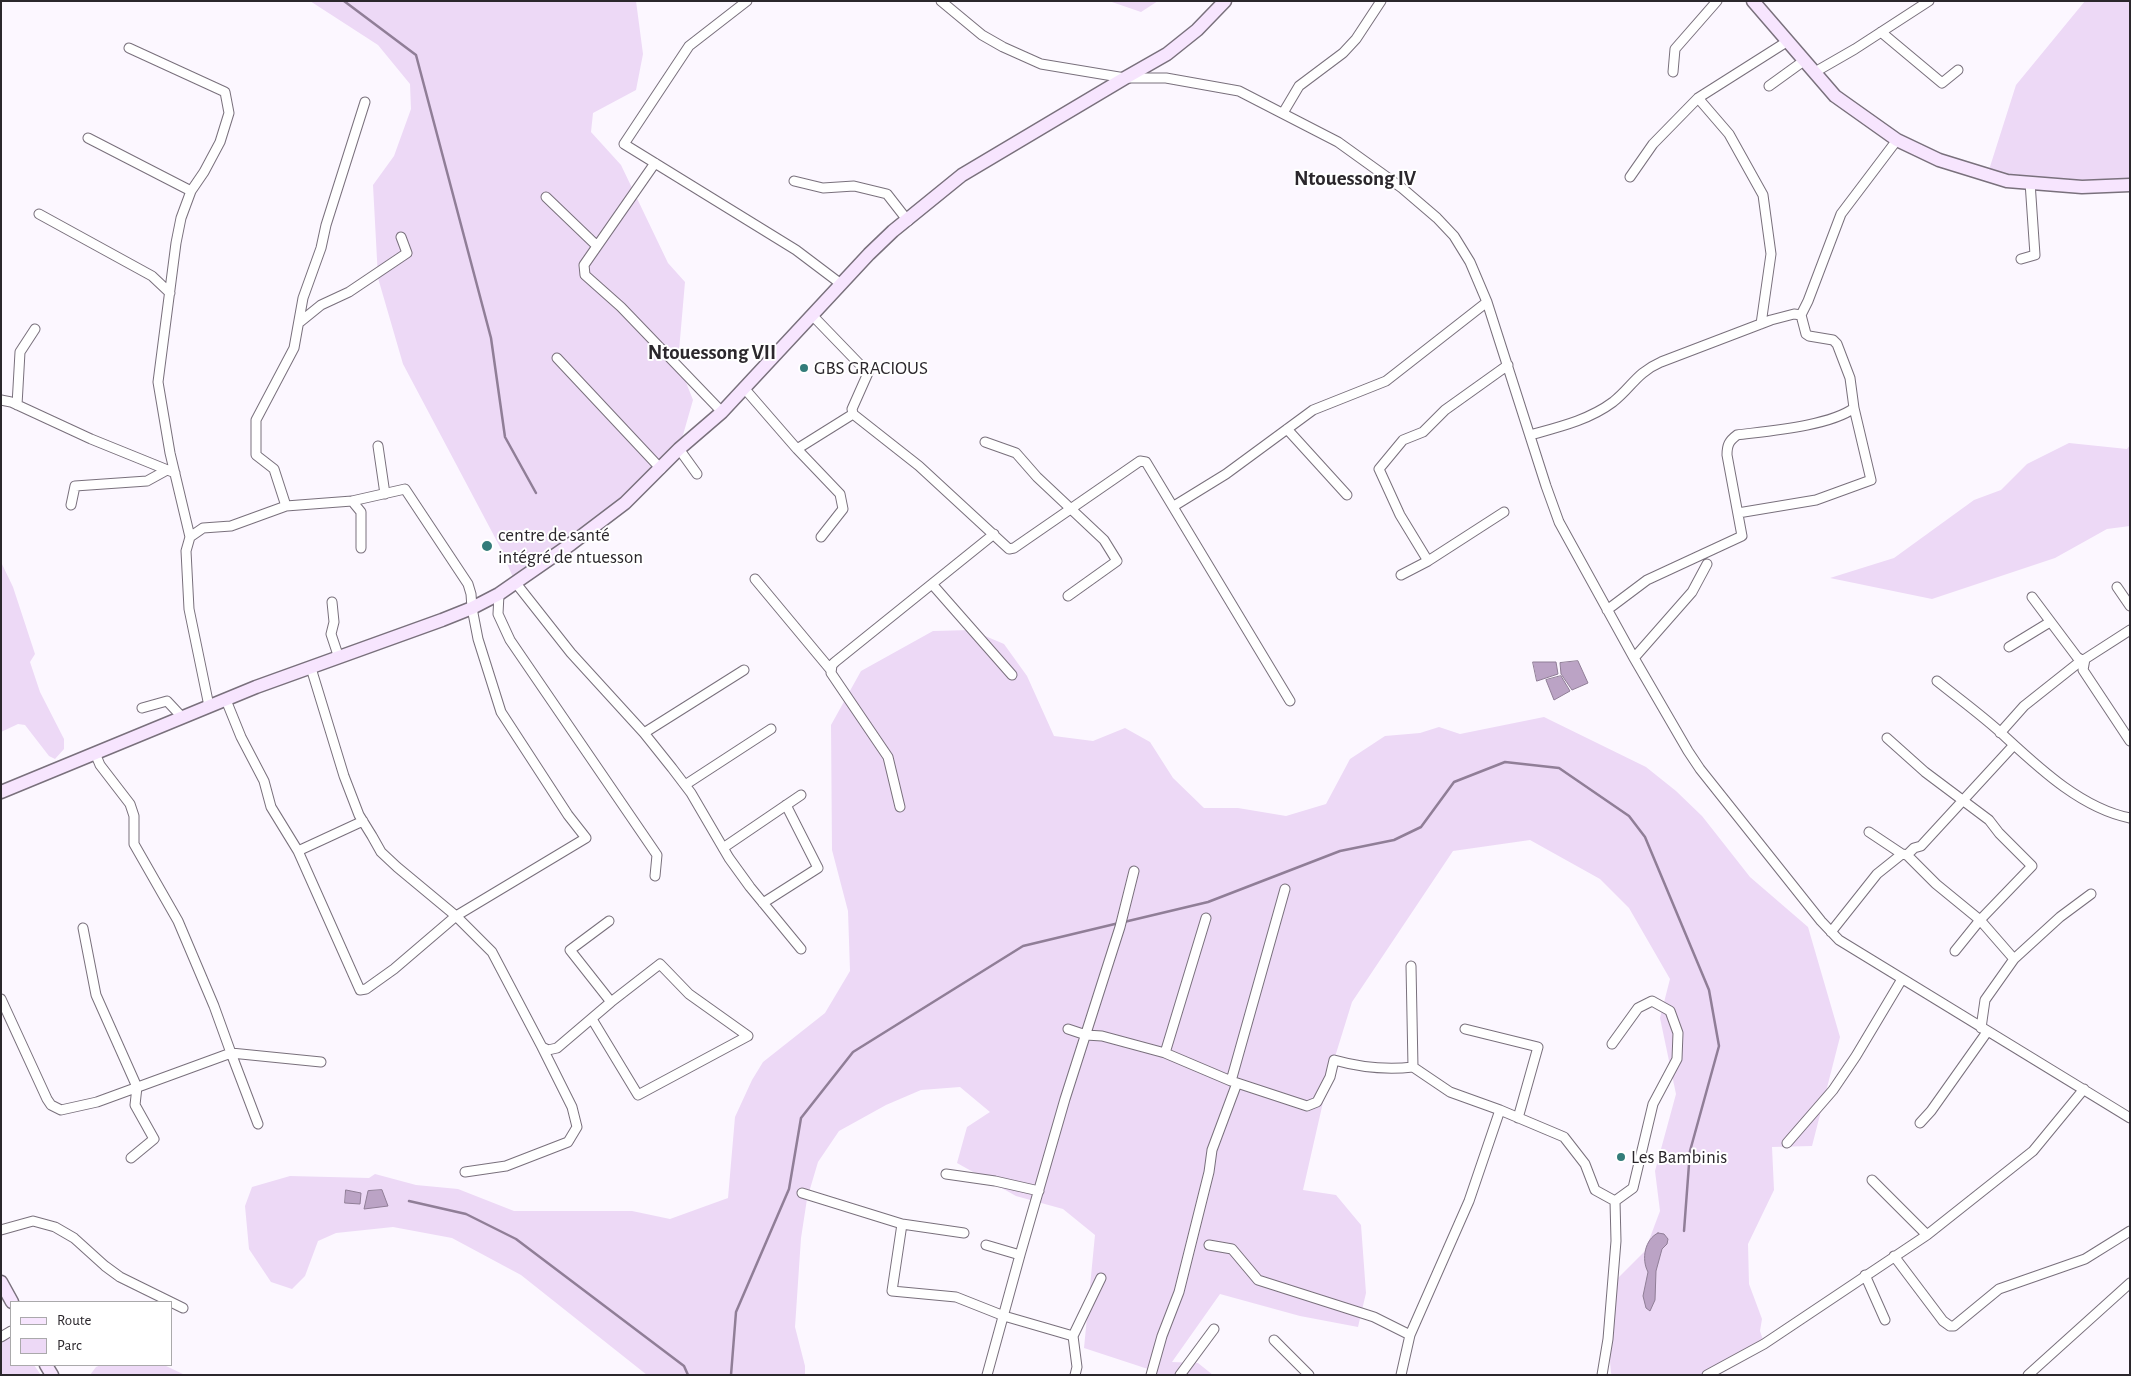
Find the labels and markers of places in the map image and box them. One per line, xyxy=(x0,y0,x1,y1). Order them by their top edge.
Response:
place label: GBS GRACIOUS xyxy=(814,357,928,379)
marker: GBS GRACIOUS xyxy=(798,362,810,374)
place label: centre de santé intégré de ntuesson xyxy=(498,524,643,568)
marker: centre de santé intégré de ntuesson xyxy=(480,539,494,553)
place label: Les Bambinis xyxy=(1631,1146,1727,1168)
marker: Les Bambinis xyxy=(1615,1151,1627,1163)

